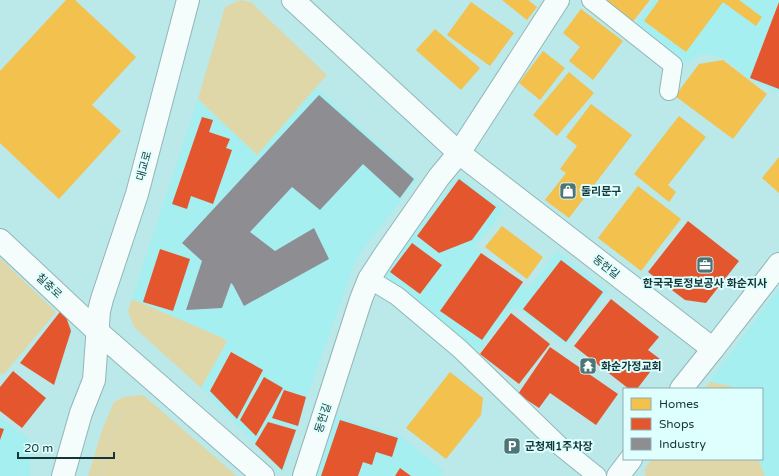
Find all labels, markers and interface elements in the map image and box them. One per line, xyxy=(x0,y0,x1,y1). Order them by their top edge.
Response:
street label: 대교로 xyxy=(134,150,154,182)
shop icon: 둘리문구 xyxy=(558,181,578,201)
place label: 둘리문구 xyxy=(581,185,621,198)
street label: 동헌길 xyxy=(590,253,622,281)
office icon: 한국국토정보공사 화순지사 xyxy=(695,255,715,275)
street label: 칠충로 xyxy=(33,271,65,301)
place label: 한국국토정보공사 화순지사 xyxy=(643,277,767,290)
temple icon: 화순가정교회 xyxy=(578,356,598,376)
place label: 화순가정교회 xyxy=(601,360,662,373)
legend xyxy=(623,388,763,460)
text: Homes xyxy=(659,397,699,411)
street label: 동헌길 xyxy=(312,402,334,434)
text: Shops xyxy=(659,417,694,431)
scale bar xyxy=(18,434,114,460)
parking icon: 군청제1주차장 xyxy=(502,436,522,456)
text: Industry xyxy=(659,437,706,451)
place label: 군청제1주차장 xyxy=(525,440,593,453)
text: 20 m xyxy=(24,441,53,455)

